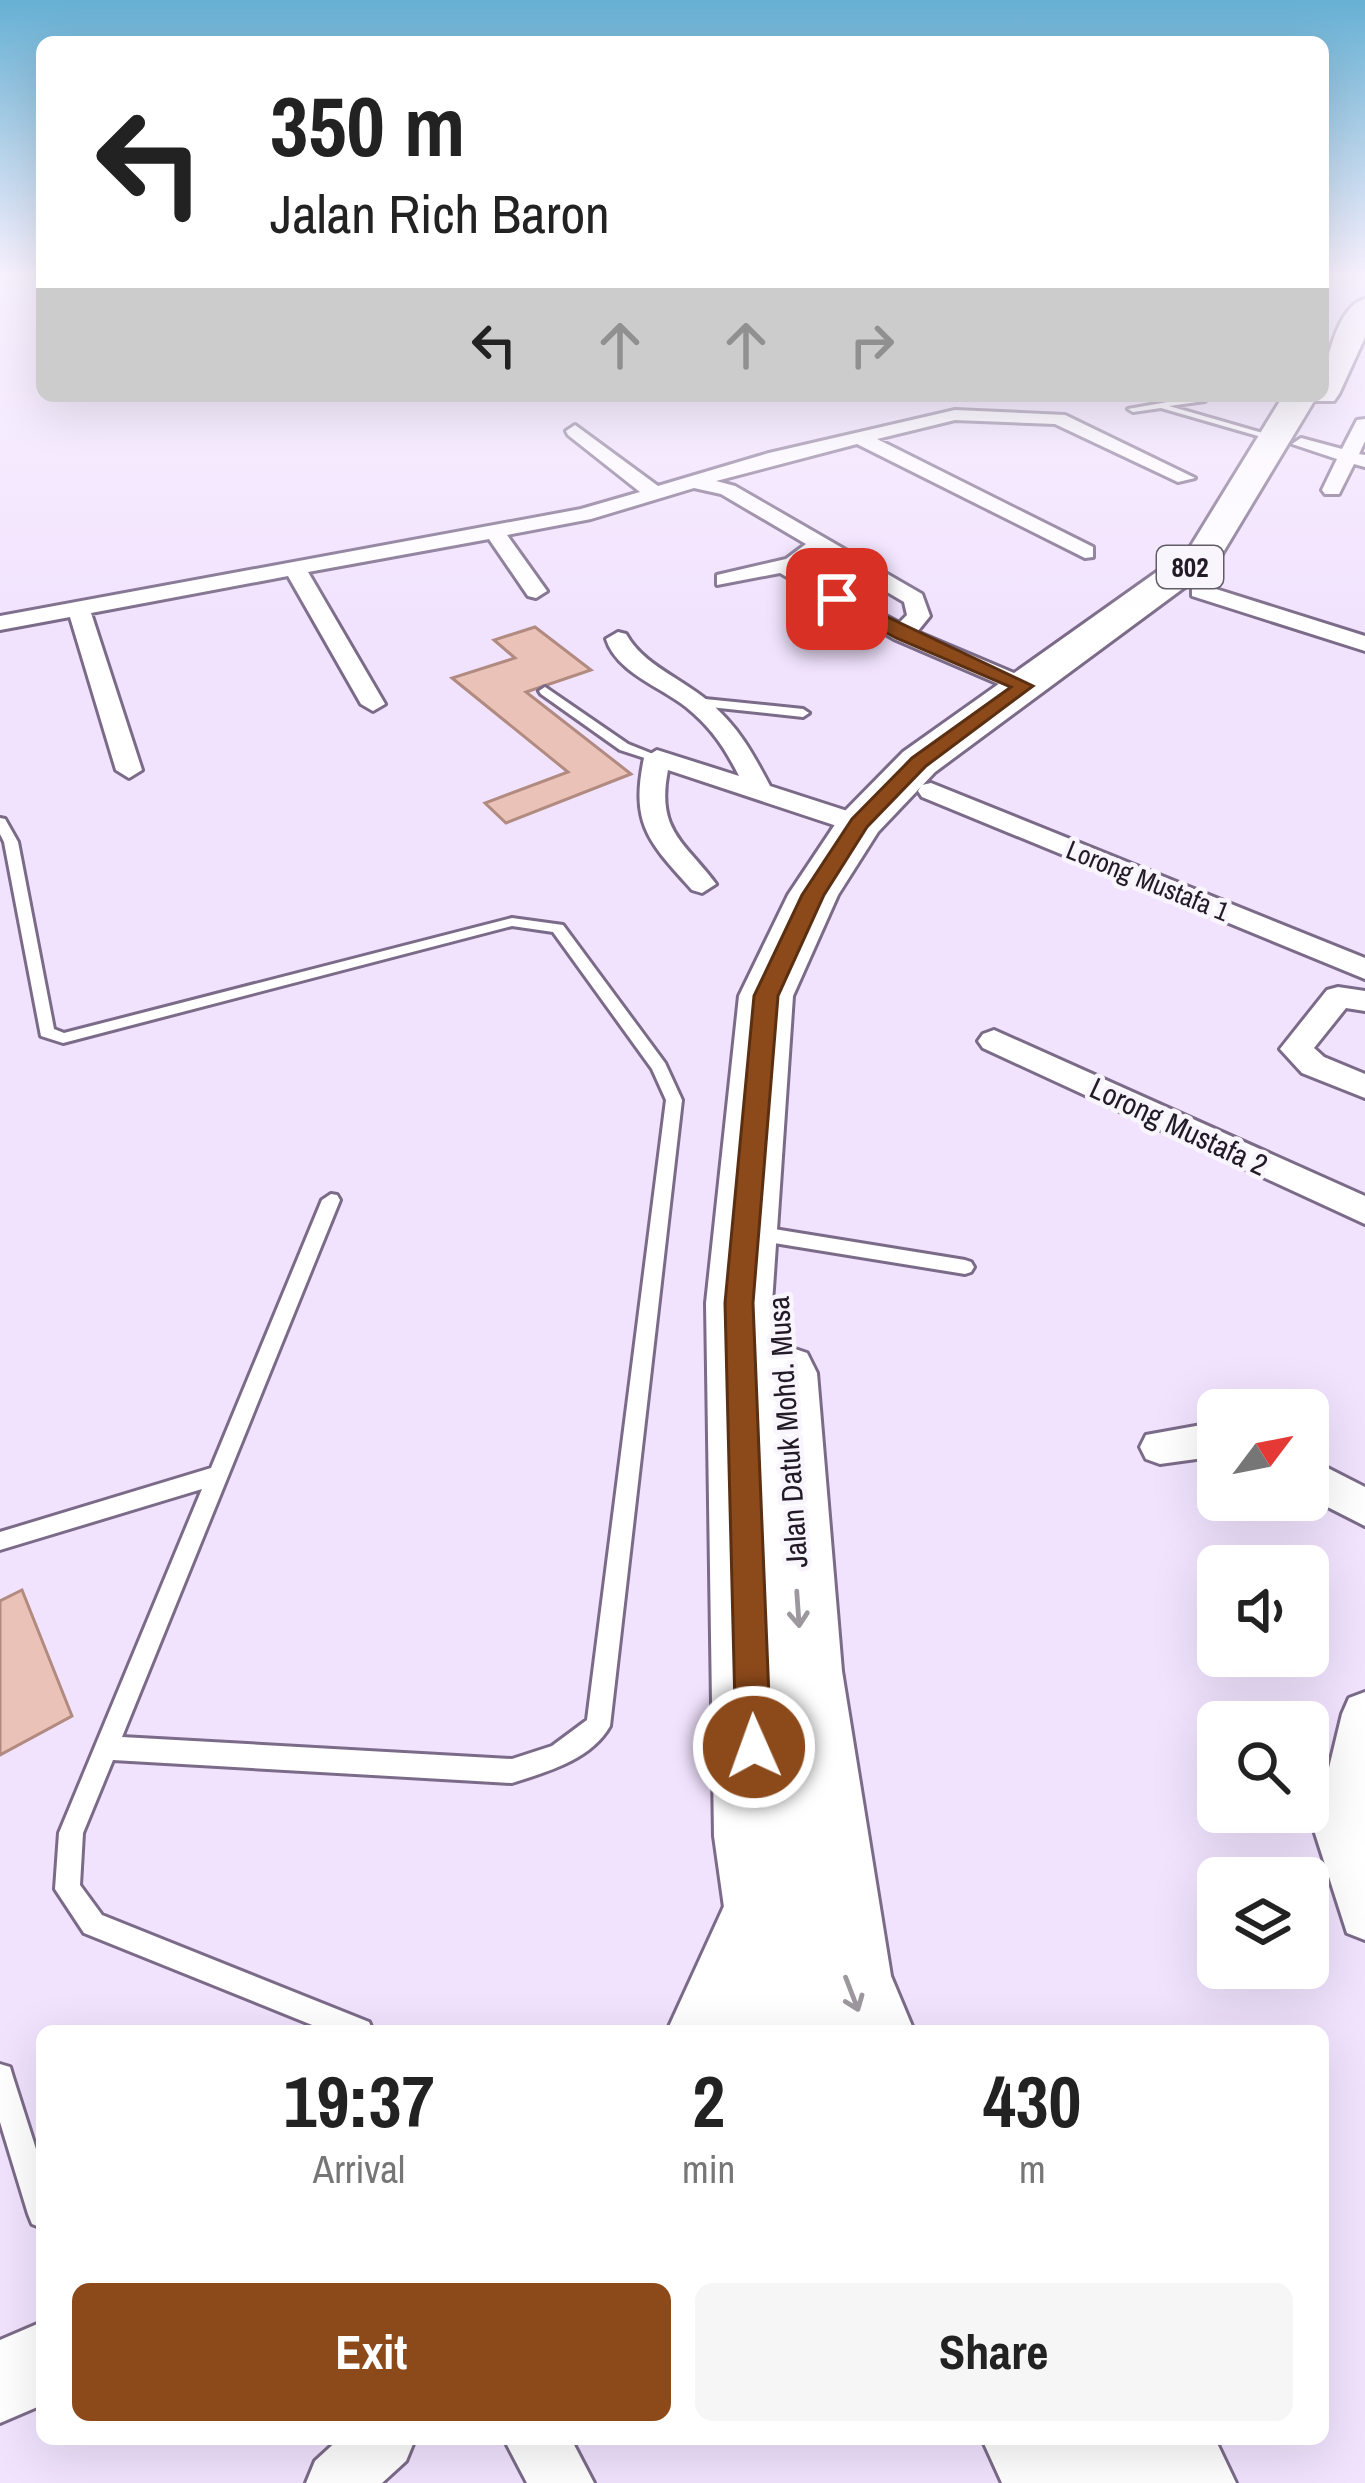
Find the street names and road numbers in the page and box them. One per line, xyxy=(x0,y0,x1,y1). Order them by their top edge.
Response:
road number: 802 xyxy=(1157,546,1223,588)
street label: Lorong Mustafa 1 xyxy=(1061,831,1235,929)
street label: Lorong Mustafa 2 xyxy=(1084,1067,1274,1185)
street label: Jalan Datuk Mohd. Musa xyxy=(758,1295,816,1569)

